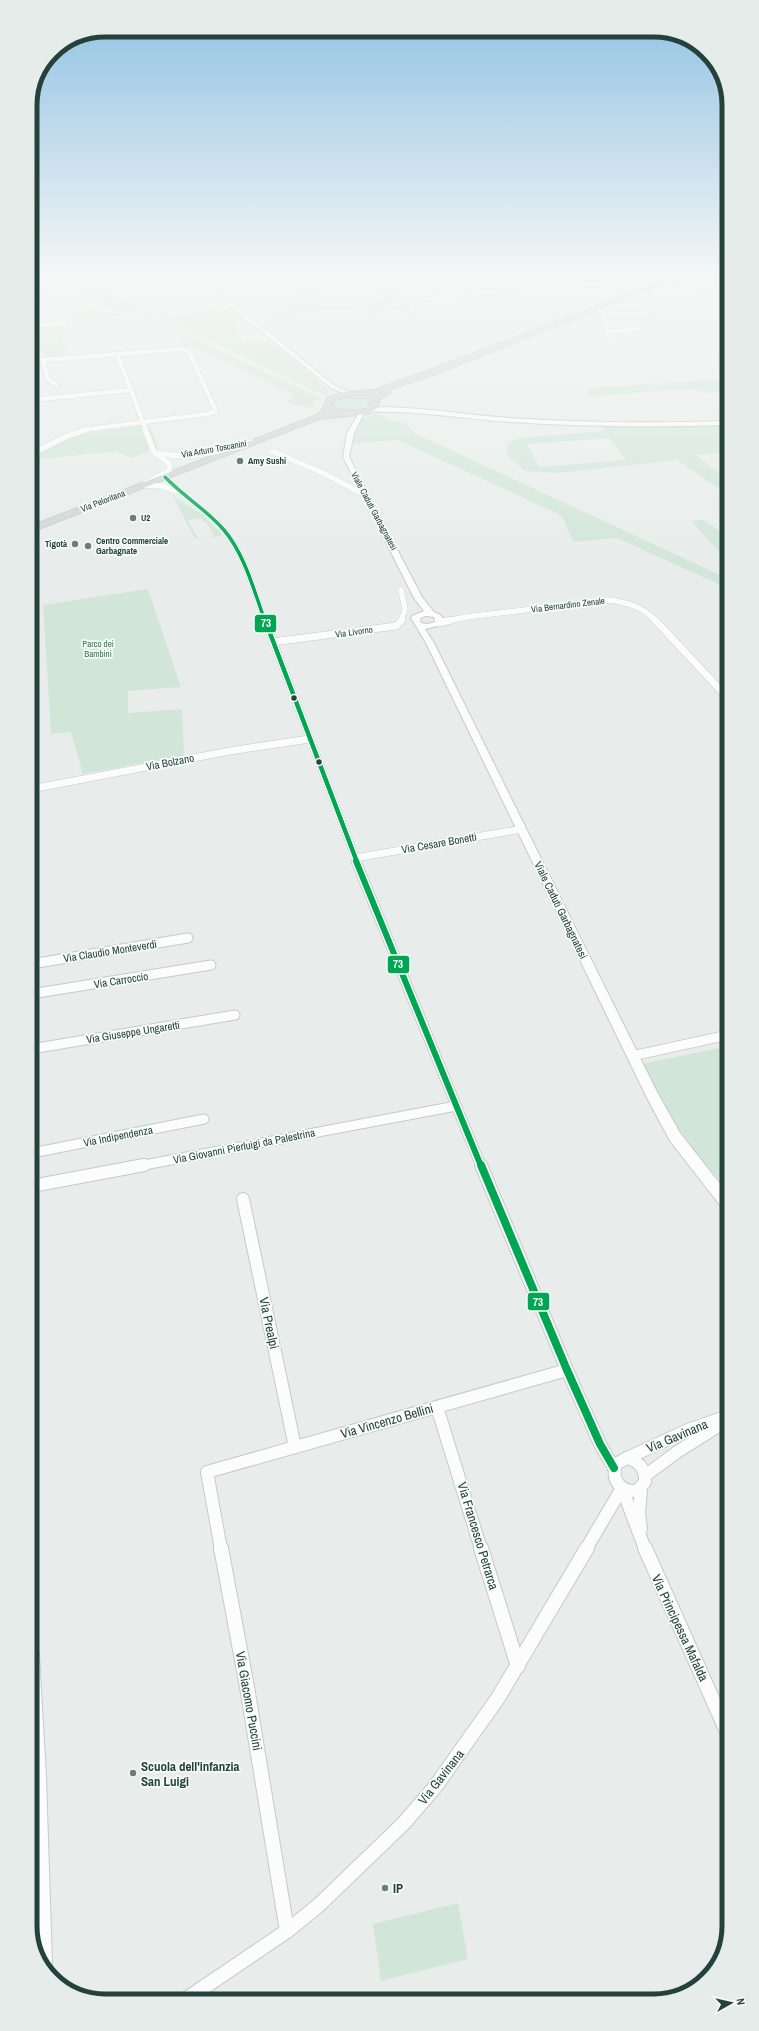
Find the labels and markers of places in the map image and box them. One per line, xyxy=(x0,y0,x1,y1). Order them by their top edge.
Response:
place label: Amy Sushi xyxy=(248,455,286,467)
marker: Amy Sushi xyxy=(235,456,245,466)
place label: U2 xyxy=(141,512,150,524)
marker: U2 xyxy=(128,513,138,523)
place label: Centro Commerciale Garbagnate xyxy=(96,535,168,557)
place label: Tigotà xyxy=(45,538,68,550)
marker: Tigotà xyxy=(70,539,80,549)
marker: Centro Commerciale Garbagnate xyxy=(83,541,93,551)
unlabelled marker xyxy=(289,693,299,703)
unlabelled marker xyxy=(314,757,324,767)
place label: Scuola dell'infanzia San Luigi xyxy=(141,1758,240,1790)
marker: Scuola dell'infanzia San Luigi xyxy=(128,1768,138,1778)
place label: IP xyxy=(393,1880,403,1897)
marker: IP xyxy=(380,1883,390,1893)

